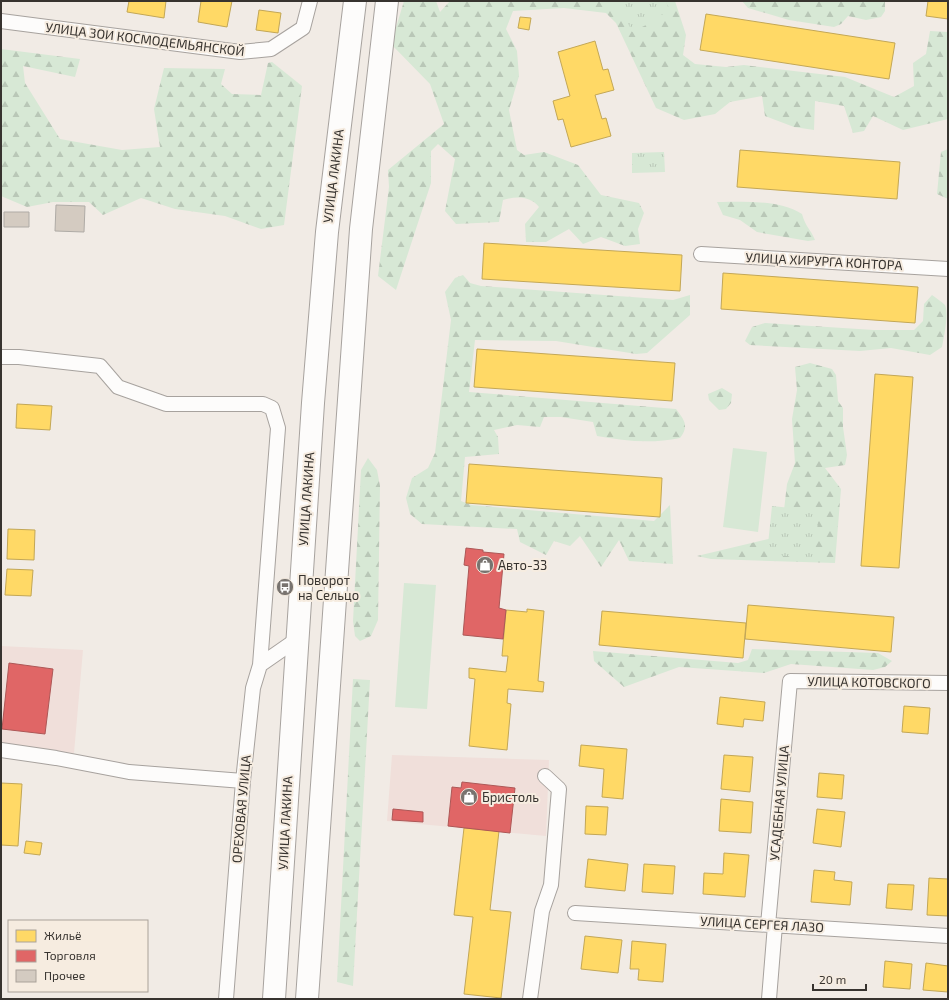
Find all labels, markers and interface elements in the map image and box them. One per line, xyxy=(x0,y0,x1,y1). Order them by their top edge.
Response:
street label: УЛИЦА ЗОИ КОСМОДЕМЬЯНСКОЙ xyxy=(45,19,245,59)
street label: УЛИЦА ЛАКИНА xyxy=(319,128,347,224)
street label: УЛИЦА ХИРУРГА КОНТОРА xyxy=(745,249,903,273)
street label: УЛИЦА ЛАКИНА xyxy=(295,451,317,547)
shop icon: Авто-33 xyxy=(475,555,495,575)
place label: Авто-33 xyxy=(498,557,547,573)
place label: Поворот на Сельцо xyxy=(298,572,359,603)
bus stop icon: Поворот на Сельцо xyxy=(275,577,295,597)
street label: УЛИЦА КОТОВСКОГО xyxy=(807,673,931,691)
street label: УСАДЕБНАЯ УЛИЦА xyxy=(766,745,792,861)
street label: ОРЕХОВАЯ УЛИЦА xyxy=(228,754,254,864)
street label: УЛИЦА ЛАКИНА xyxy=(275,776,295,870)
shop icon: Бристоль xyxy=(459,787,479,807)
place label: Бристоль xyxy=(482,789,539,805)
street label: УЛИЦА СЕРГЕЯ ЛАЗО xyxy=(700,913,824,935)
legend xyxy=(8,920,148,992)
text: Жильё xyxy=(44,928,81,942)
text: Торговля xyxy=(44,948,96,962)
scale bar xyxy=(813,966,866,992)
text: Прочее xyxy=(44,968,85,982)
text: 20 m xyxy=(819,972,846,986)

